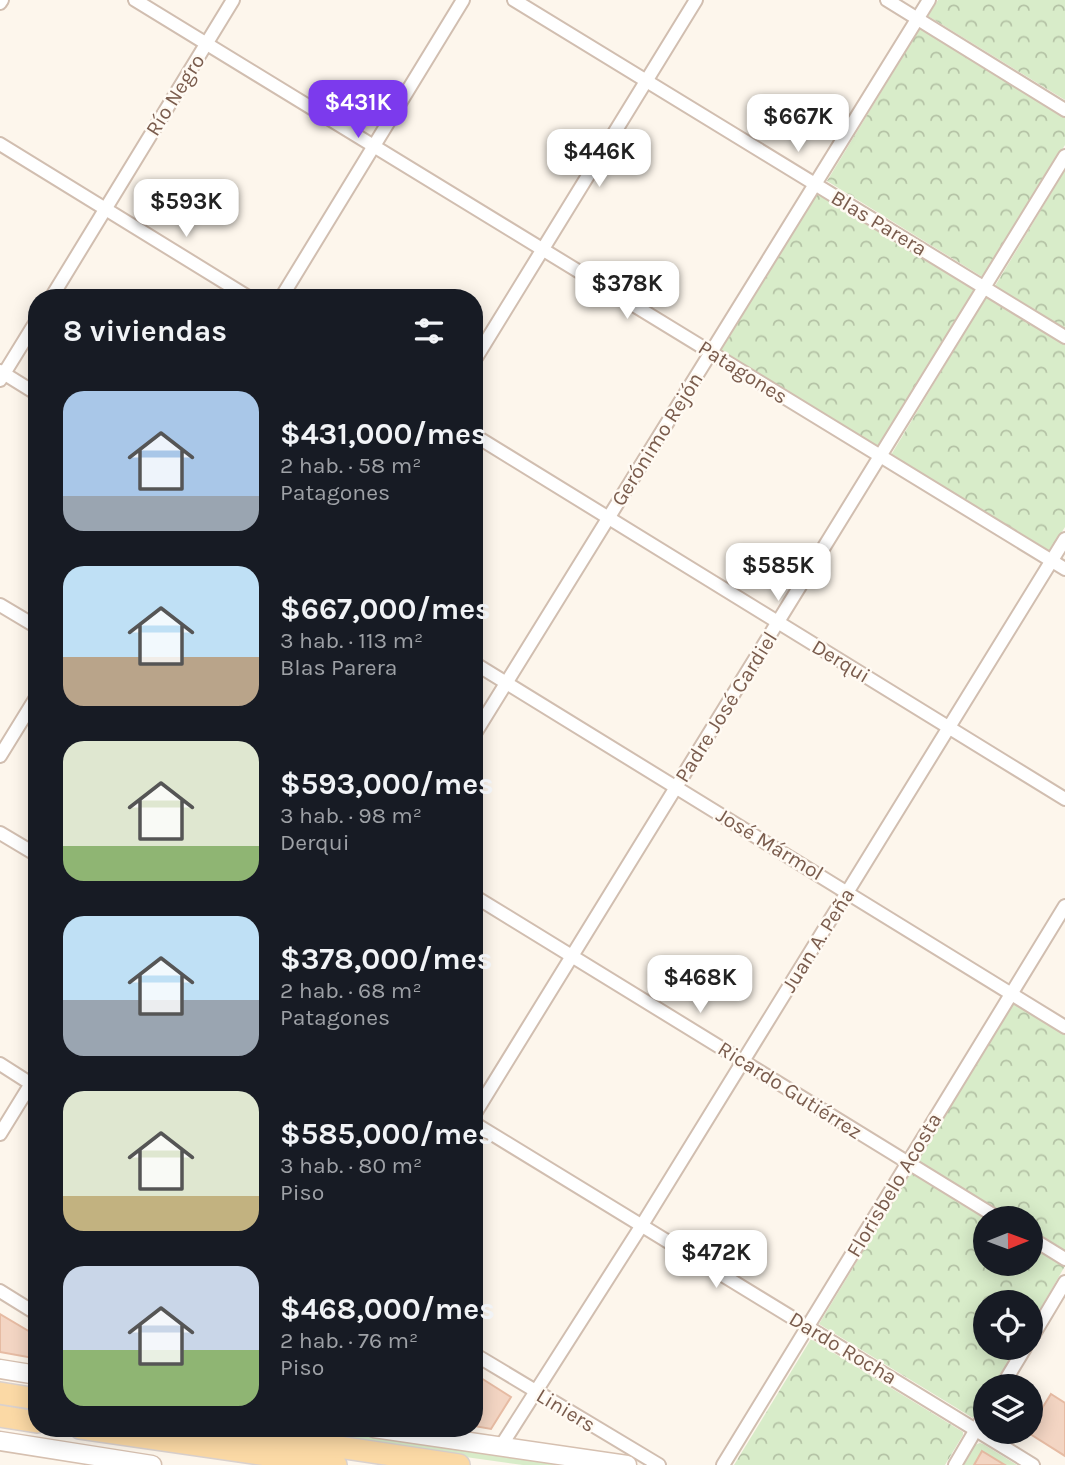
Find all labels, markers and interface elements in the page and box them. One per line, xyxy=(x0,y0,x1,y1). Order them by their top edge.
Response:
street label: Río Negro xyxy=(141,50,209,140)
pin: $431K xyxy=(309,80,407,140)
text: $431K xyxy=(324,89,392,116)
pin: $667K xyxy=(749,94,847,154)
text: $667K xyxy=(763,103,833,130)
pin: $446K xyxy=(550,130,648,189)
text: $446K xyxy=(563,138,635,165)
pin: $593K xyxy=(137,180,235,239)
street label: Blas Parera xyxy=(827,185,931,261)
text: $593K xyxy=(150,188,222,215)
pin: $378K xyxy=(578,262,676,321)
text: $378K xyxy=(591,270,663,297)
icon: filters xyxy=(410,312,448,350)
text: 8 viviendas xyxy=(63,313,227,349)
street label: Patagones xyxy=(694,335,792,409)
street label: Gerónimo Rejón xyxy=(606,368,708,510)
text: $431,000/mes xyxy=(280,416,487,452)
icon: home xyxy=(119,419,203,503)
text: 2 hab. · 58 m² xyxy=(280,452,421,479)
text: Patagones xyxy=(280,479,390,506)
pin: $585K xyxy=(729,544,827,603)
text: $585K xyxy=(742,552,814,579)
text: $667,000/mes xyxy=(280,591,491,627)
icon: home xyxy=(119,594,203,678)
text: 3 hab. · 113 m² xyxy=(280,627,423,654)
street label: Padre José Cardiel xyxy=(670,627,782,787)
street label: Derqui xyxy=(808,634,874,688)
text: Blas Parera xyxy=(280,654,397,681)
text: $593,000/mes xyxy=(280,766,494,802)
icon: home xyxy=(119,769,203,853)
text: 3 hab. · 98 m² xyxy=(280,802,422,829)
street label: José Mármol xyxy=(712,803,828,885)
text: Derqui xyxy=(280,829,350,856)
street label: Juan A. Peña xyxy=(777,884,859,996)
text: $378,000/mes xyxy=(280,941,493,977)
icon: home xyxy=(119,944,203,1028)
pin: $468K xyxy=(651,956,749,1015)
text: $468K xyxy=(663,964,737,991)
text: 2 hab. · 68 m² xyxy=(280,977,422,1004)
text: Patagones xyxy=(280,1004,390,1031)
street label: Ricardo Gutiérrez xyxy=(714,1036,866,1144)
street label: Florisbelo Acosta xyxy=(842,1109,946,1261)
text: $585,000/mes xyxy=(280,1116,494,1152)
icon: home xyxy=(119,1119,203,1203)
text: 3 hab. · 80 m² xyxy=(280,1152,422,1179)
text: Piso xyxy=(280,1179,324,1206)
north arrow xyxy=(973,1206,1043,1276)
map controls xyxy=(973,1206,1043,1444)
pin: $472K xyxy=(667,1230,765,1290)
text: $472K xyxy=(681,1239,751,1266)
button: locate xyxy=(973,1290,1043,1360)
text: $468,000/mes xyxy=(280,1291,495,1327)
icon: home xyxy=(119,1294,203,1378)
street label: Dardo Rocha xyxy=(785,1306,901,1390)
text: 2 hab. · 76 m² xyxy=(280,1327,418,1354)
text: Piso xyxy=(280,1354,324,1381)
button: layers xyxy=(973,1374,1043,1444)
street label: Liniers xyxy=(532,1383,600,1437)

